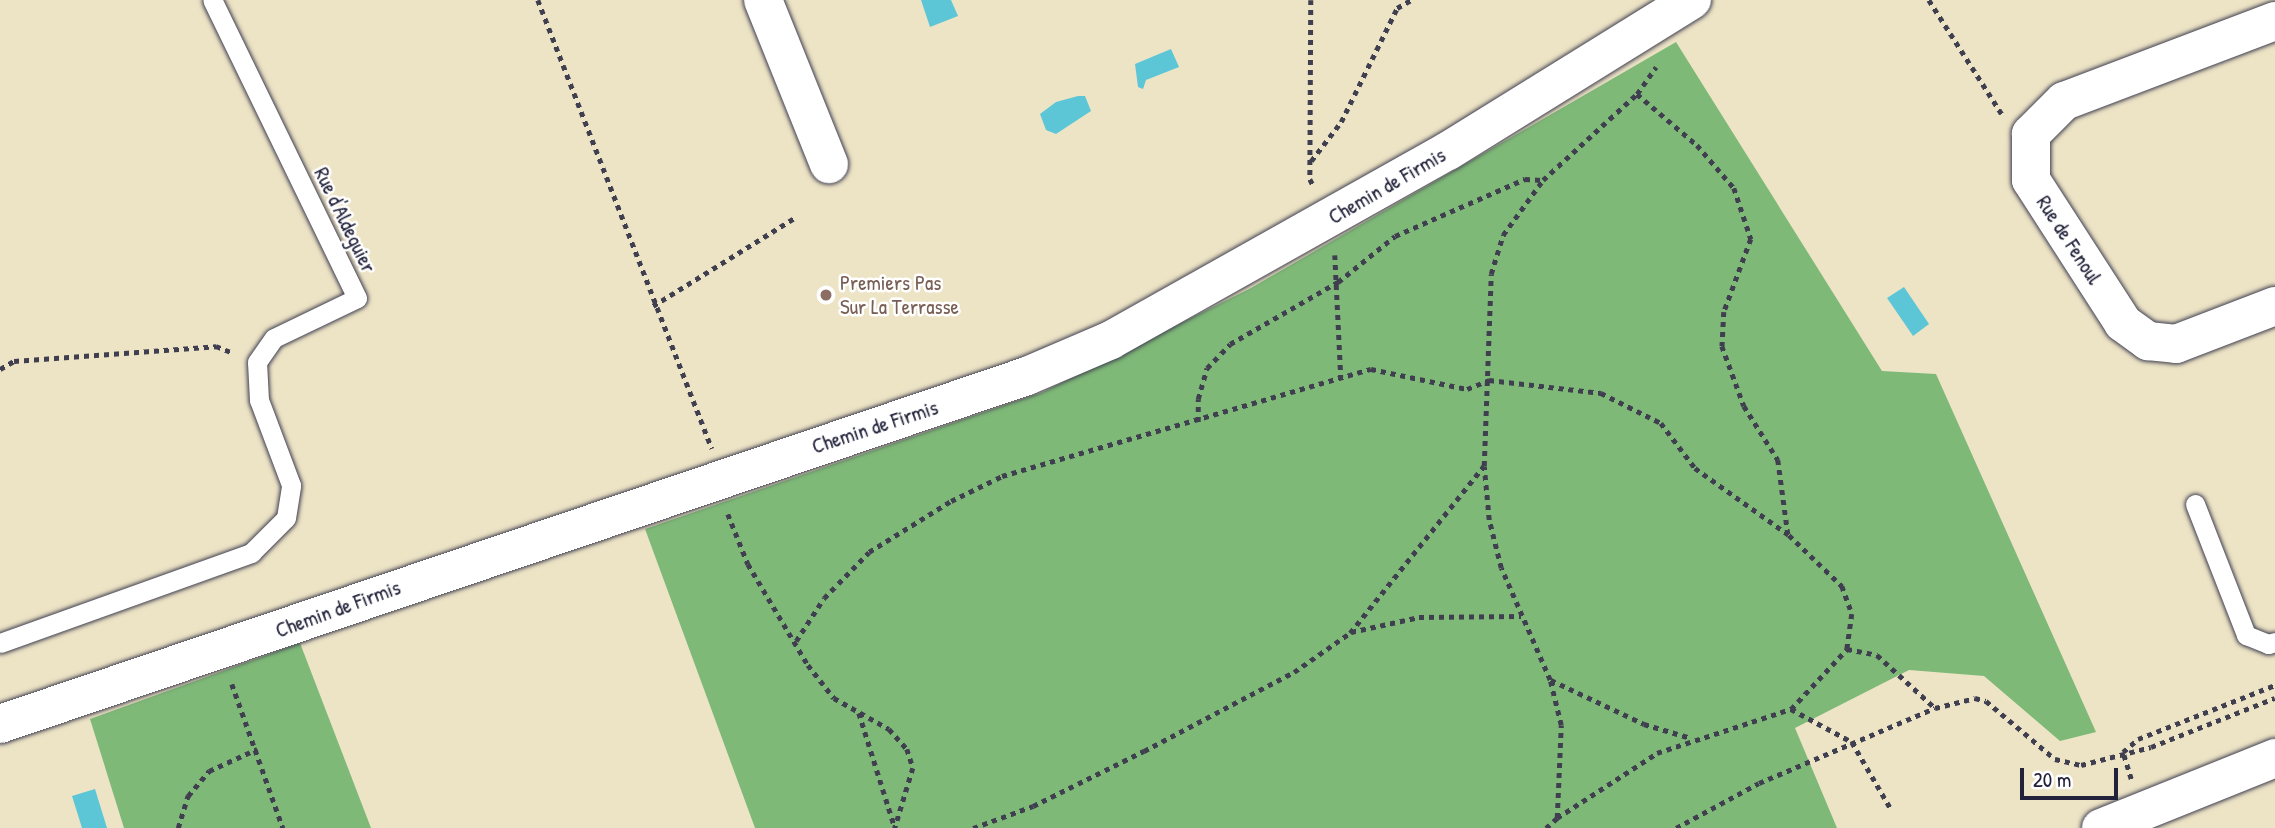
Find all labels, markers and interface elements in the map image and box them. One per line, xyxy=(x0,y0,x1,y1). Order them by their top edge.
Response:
street label: Chemin de Firmis xyxy=(1324,142,1450,230)
street label: Rue d'Aldeguier xyxy=(309,163,381,277)
street label: Rue de Fenoul xyxy=(2031,191,2107,289)
place label: Premiers Pas Sur La Terrasse xyxy=(840,270,959,320)
marker: Premiers Pas Sur La Terrasse xyxy=(818,287,834,303)
street label: Chemin de Firmis xyxy=(809,395,941,459)
street label: Chemin de Firmis xyxy=(272,575,404,643)
scale bar xyxy=(2023,754,2121,798)
text: 20 m xyxy=(2033,765,2071,794)

